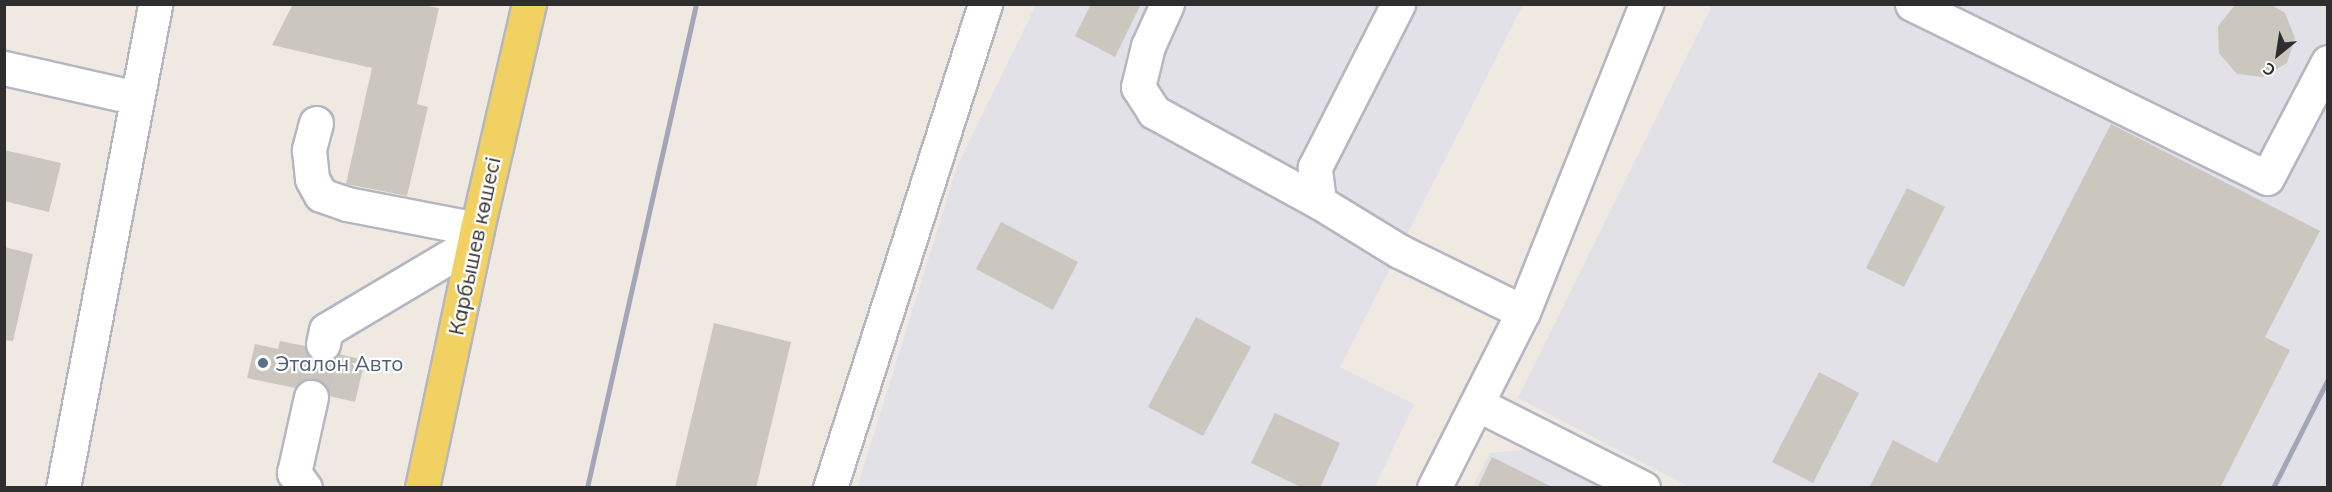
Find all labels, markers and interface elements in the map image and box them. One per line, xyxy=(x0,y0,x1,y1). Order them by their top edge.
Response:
north arrow xyxy=(2248,24,2308,84)
text: С xyxy=(2259,58,2279,81)
street label: Карбышев көшесі xyxy=(443,155,505,337)
place label: Эталон Авто xyxy=(275,350,404,376)
marker: Эталон Авто xyxy=(256,356,270,370)

